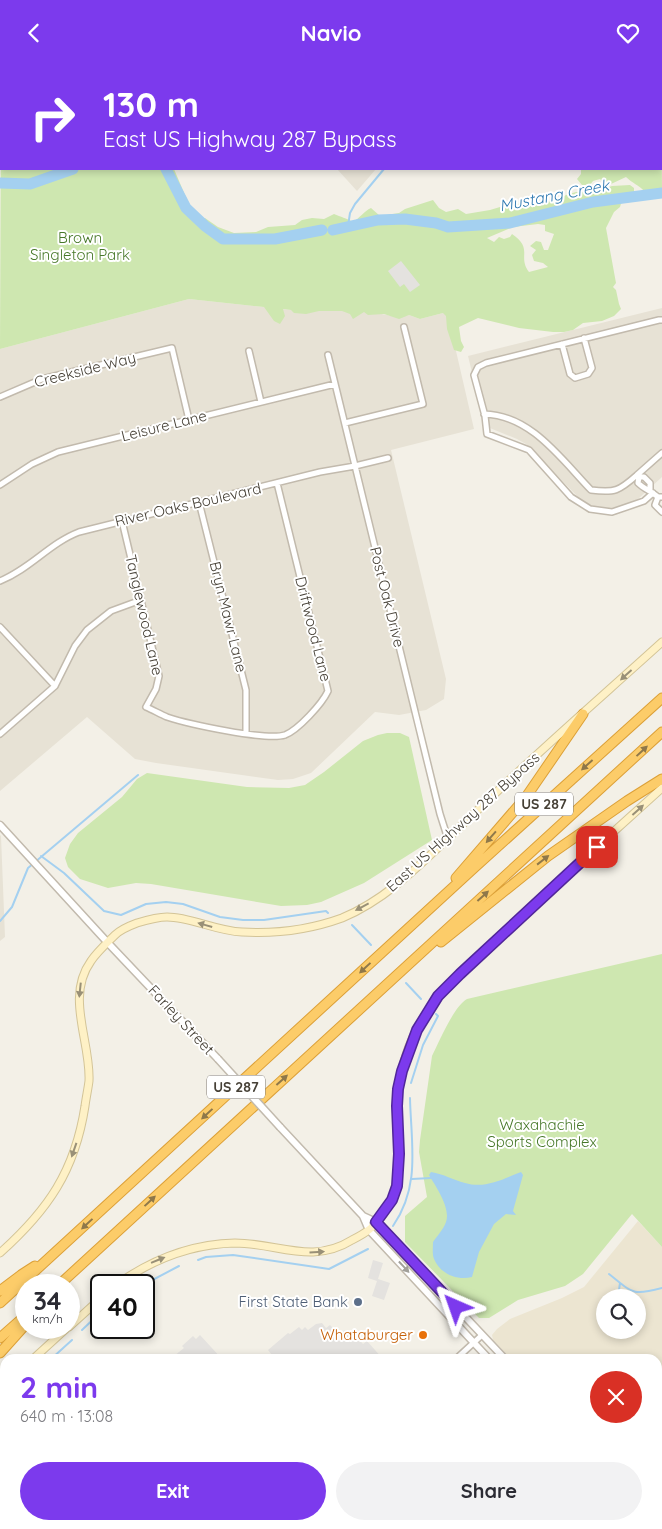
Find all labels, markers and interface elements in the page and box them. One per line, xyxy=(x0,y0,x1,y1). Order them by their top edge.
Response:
icon: back xyxy=(20,19,48,47)
text: Navio xyxy=(300,19,362,47)
icon: heart xyxy=(614,19,642,47)
text: 130 m xyxy=(103,82,199,126)
icon: right xyxy=(20,85,85,150)
text: East US Highway 287 Bypass xyxy=(103,125,397,153)
water label: Mustang Creek xyxy=(497,174,612,215)
park label: Brown Singleton Park xyxy=(30,228,130,264)
street label: Creekside Way xyxy=(32,348,138,391)
street label: Leisure Lane xyxy=(119,406,209,445)
street label: River Oaks Boulevard xyxy=(113,478,263,531)
street label: Post Oak Drive xyxy=(366,545,409,649)
street label: Tanglewood Lane xyxy=(121,553,168,677)
street label: Bryn Mawr Lane xyxy=(206,559,251,674)
street label: Driftwood Lane xyxy=(291,574,336,683)
one-way arrow xyxy=(620,669,633,680)
one-way arrow xyxy=(635,745,647,757)
street label: East US Highway 287 Bypass xyxy=(382,748,543,896)
one-way arrow xyxy=(580,760,593,771)
road number: US 287 xyxy=(515,793,573,816)
one-way arrow xyxy=(631,804,643,816)
pin xyxy=(576,826,618,868)
one-way arrow xyxy=(486,831,497,843)
icon: arrive xyxy=(583,833,611,861)
one-way arrow xyxy=(536,854,549,865)
one-way arrow xyxy=(477,890,489,902)
one-way arrow xyxy=(356,903,369,912)
one-way arrow xyxy=(197,921,212,929)
one-way arrow xyxy=(360,962,372,974)
street label: Farley Street xyxy=(144,981,218,1058)
one-way arrow xyxy=(76,983,84,999)
one-way arrow xyxy=(276,1074,289,1085)
road number: US 287 xyxy=(207,1075,265,1099)
one-way arrow xyxy=(201,1108,213,1120)
park label: Waxahachie Sports Complex xyxy=(487,1115,597,1151)
one-way arrow xyxy=(70,1143,77,1158)
one-way arrow xyxy=(143,1195,155,1207)
one-way arrow xyxy=(81,1218,93,1229)
one-way arrow xyxy=(309,1248,325,1256)
one-way arrow xyxy=(151,1256,165,1264)
one-way arrow xyxy=(398,1261,410,1273)
speed limit sign: 40 xyxy=(90,1274,155,1339)
position arrow xyxy=(429,1280,481,1332)
text: 34 xyxy=(33,1285,62,1316)
map controls xyxy=(596,1289,646,1339)
button: search xyxy=(596,1289,646,1339)
place label: First State Bank xyxy=(239,1292,348,1311)
marker: First State Bank xyxy=(352,1296,364,1308)
text: km/h xyxy=(32,1311,63,1326)
place label: Whataburger xyxy=(320,1325,413,1344)
marker: Whataburger xyxy=(417,1329,429,1341)
text: 2 min xyxy=(20,1368,98,1406)
button: close xyxy=(590,1371,642,1423)
text: 640 m · 13:08 xyxy=(20,1406,113,1426)
button: Exit xyxy=(20,1462,326,1520)
button: Share xyxy=(336,1462,642,1520)

